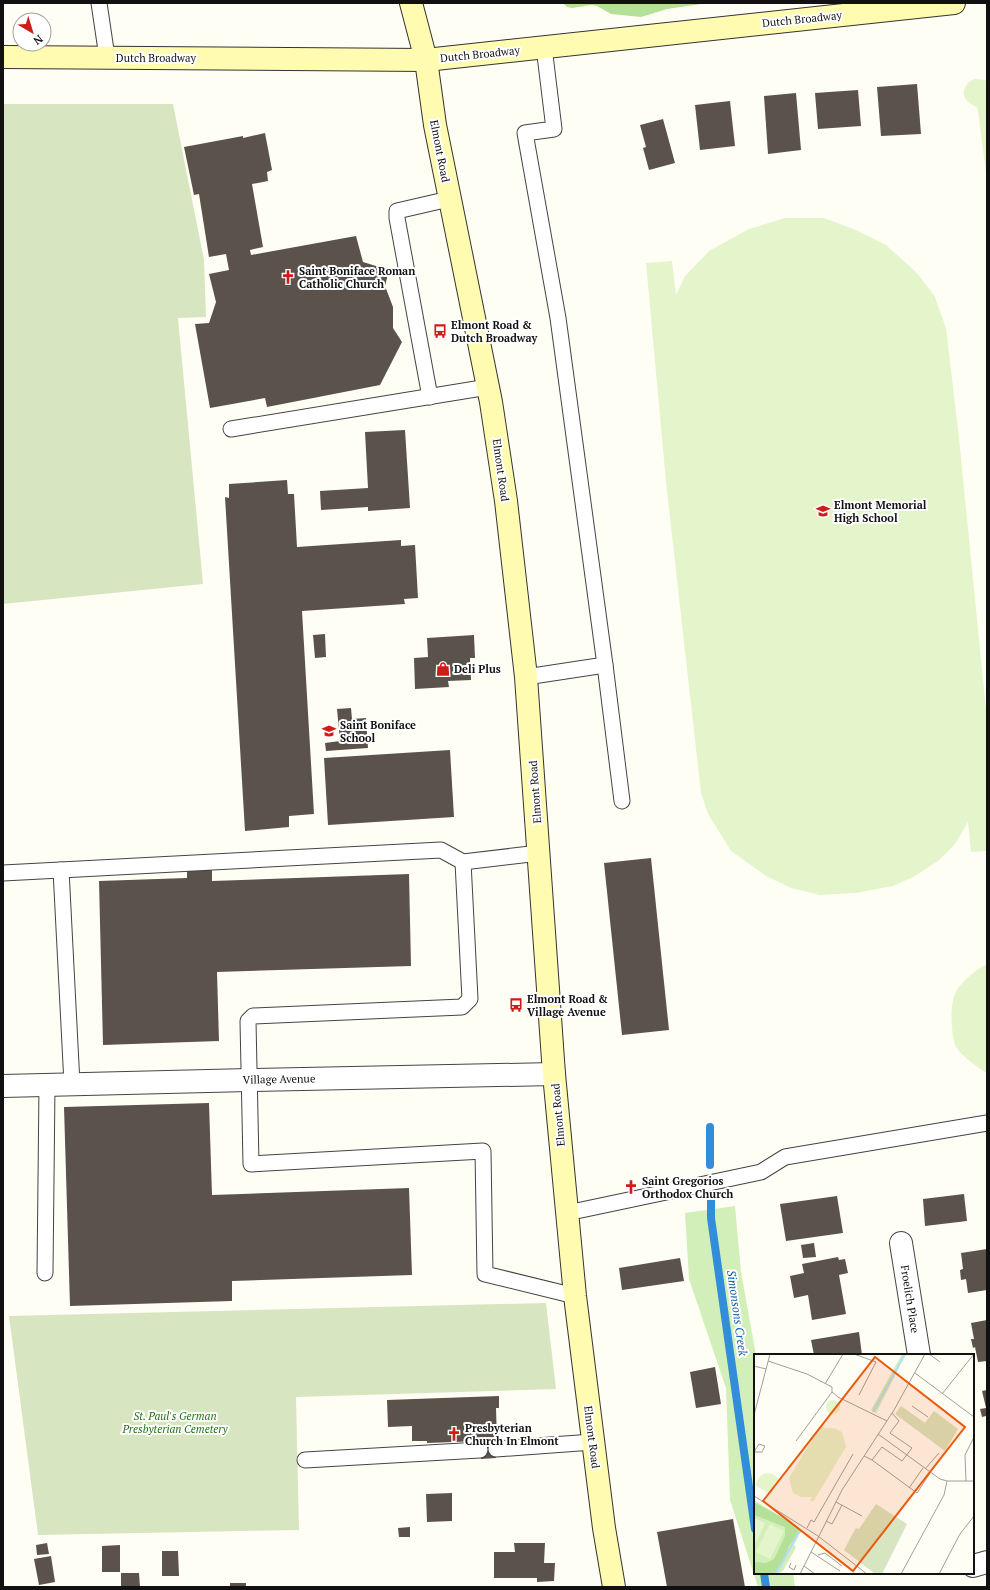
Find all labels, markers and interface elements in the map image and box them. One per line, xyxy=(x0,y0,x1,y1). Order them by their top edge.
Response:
street label: Dutch Broadway xyxy=(761,8,843,30)
north arrow xyxy=(12,12,52,52)
text: N xyxy=(30,32,46,48)
street label: Dutch Broadway xyxy=(439,43,521,65)
street label: Dutch Broadway xyxy=(116,51,197,65)
street label: Elmont Road xyxy=(427,119,453,183)
place label: Saint Boniface Roman Catholic Church xyxy=(299,264,415,291)
church icon: Saint Boniface Roman Catholic Church xyxy=(280,269,296,285)
place label: Elmont Road & Dutch Broadway xyxy=(451,318,538,345)
bus stop icon: Elmont Road & Dutch Broadway xyxy=(432,323,448,339)
street label: Elmont Road xyxy=(490,438,512,502)
place label: Elmont Memorial High School xyxy=(834,498,927,525)
school or university icon: Elmont Memorial High School xyxy=(815,503,831,519)
shop icon: Deli Plus xyxy=(435,661,451,677)
place label: Deli Plus xyxy=(454,662,501,676)
place label: Saint Boniface School xyxy=(340,718,416,745)
school or university icon: Saint Boniface School xyxy=(321,723,337,739)
street label: Elmont Road xyxy=(526,760,544,824)
place label: Elmont Road & Village Avenue xyxy=(527,992,608,1019)
bus stop icon: Elmont Road & Village Avenue xyxy=(508,997,524,1013)
street label: Village Avenue xyxy=(242,1071,316,1087)
street label: Elmont Road xyxy=(548,1083,568,1147)
place label: Saint Gregorios Orthodox Church xyxy=(642,1174,733,1201)
church icon: Saint Gregorios Orthodox Church xyxy=(623,1179,639,1195)
street label: Froelich Place xyxy=(898,1264,922,1334)
water label: Simonsons Creek xyxy=(724,1269,751,1357)
inset map xyxy=(754,1354,974,1574)
street label: Elmont Road xyxy=(581,1405,603,1469)
park label: St. Paul's German Presbyterian Cemetery xyxy=(121,1409,229,1436)
place label: Presbyterian Church In Elmont xyxy=(465,1421,559,1448)
church icon: Presbyterian Church In Elmont xyxy=(446,1426,462,1442)

